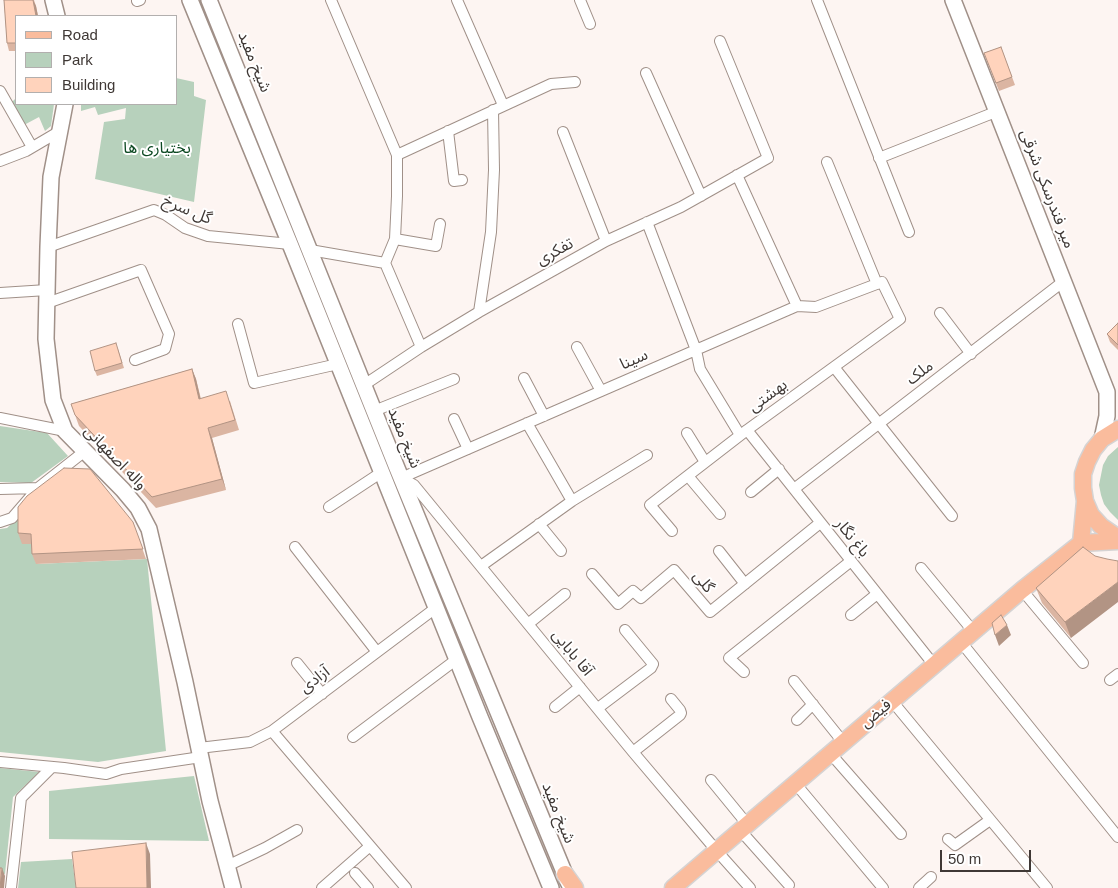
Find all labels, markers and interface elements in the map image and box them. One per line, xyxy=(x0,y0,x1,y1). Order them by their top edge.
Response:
legend xyxy=(15,15,178,105)
text: Road xyxy=(62,26,98,43)
street label: شیخ مفید xyxy=(233,29,275,95)
text: Park xyxy=(62,51,93,68)
text: Building xyxy=(62,76,115,93)
street label: میر فندرسکی شرقی xyxy=(1015,127,1079,251)
park label: بختیاری ها xyxy=(123,139,191,159)
street label: گل سرخ xyxy=(159,191,215,229)
street label: تفکری xyxy=(533,234,577,270)
street label: سینا xyxy=(617,345,651,375)
street label: ملک xyxy=(903,357,937,389)
street label: بهشتی xyxy=(745,375,791,417)
street label: شیخ مفید xyxy=(383,405,425,471)
street label: واله اصفهانی xyxy=(79,422,151,494)
street label: باغ نگار xyxy=(831,515,873,561)
street label: گلی xyxy=(688,567,718,597)
street label: آقا بابایی xyxy=(547,626,597,680)
street label: آزادی xyxy=(296,662,334,698)
street label: فیض xyxy=(857,695,895,733)
street label: شیخ مفید xyxy=(537,780,579,846)
scale bar xyxy=(943,840,1034,872)
text: 50 m xyxy=(948,850,981,867)

